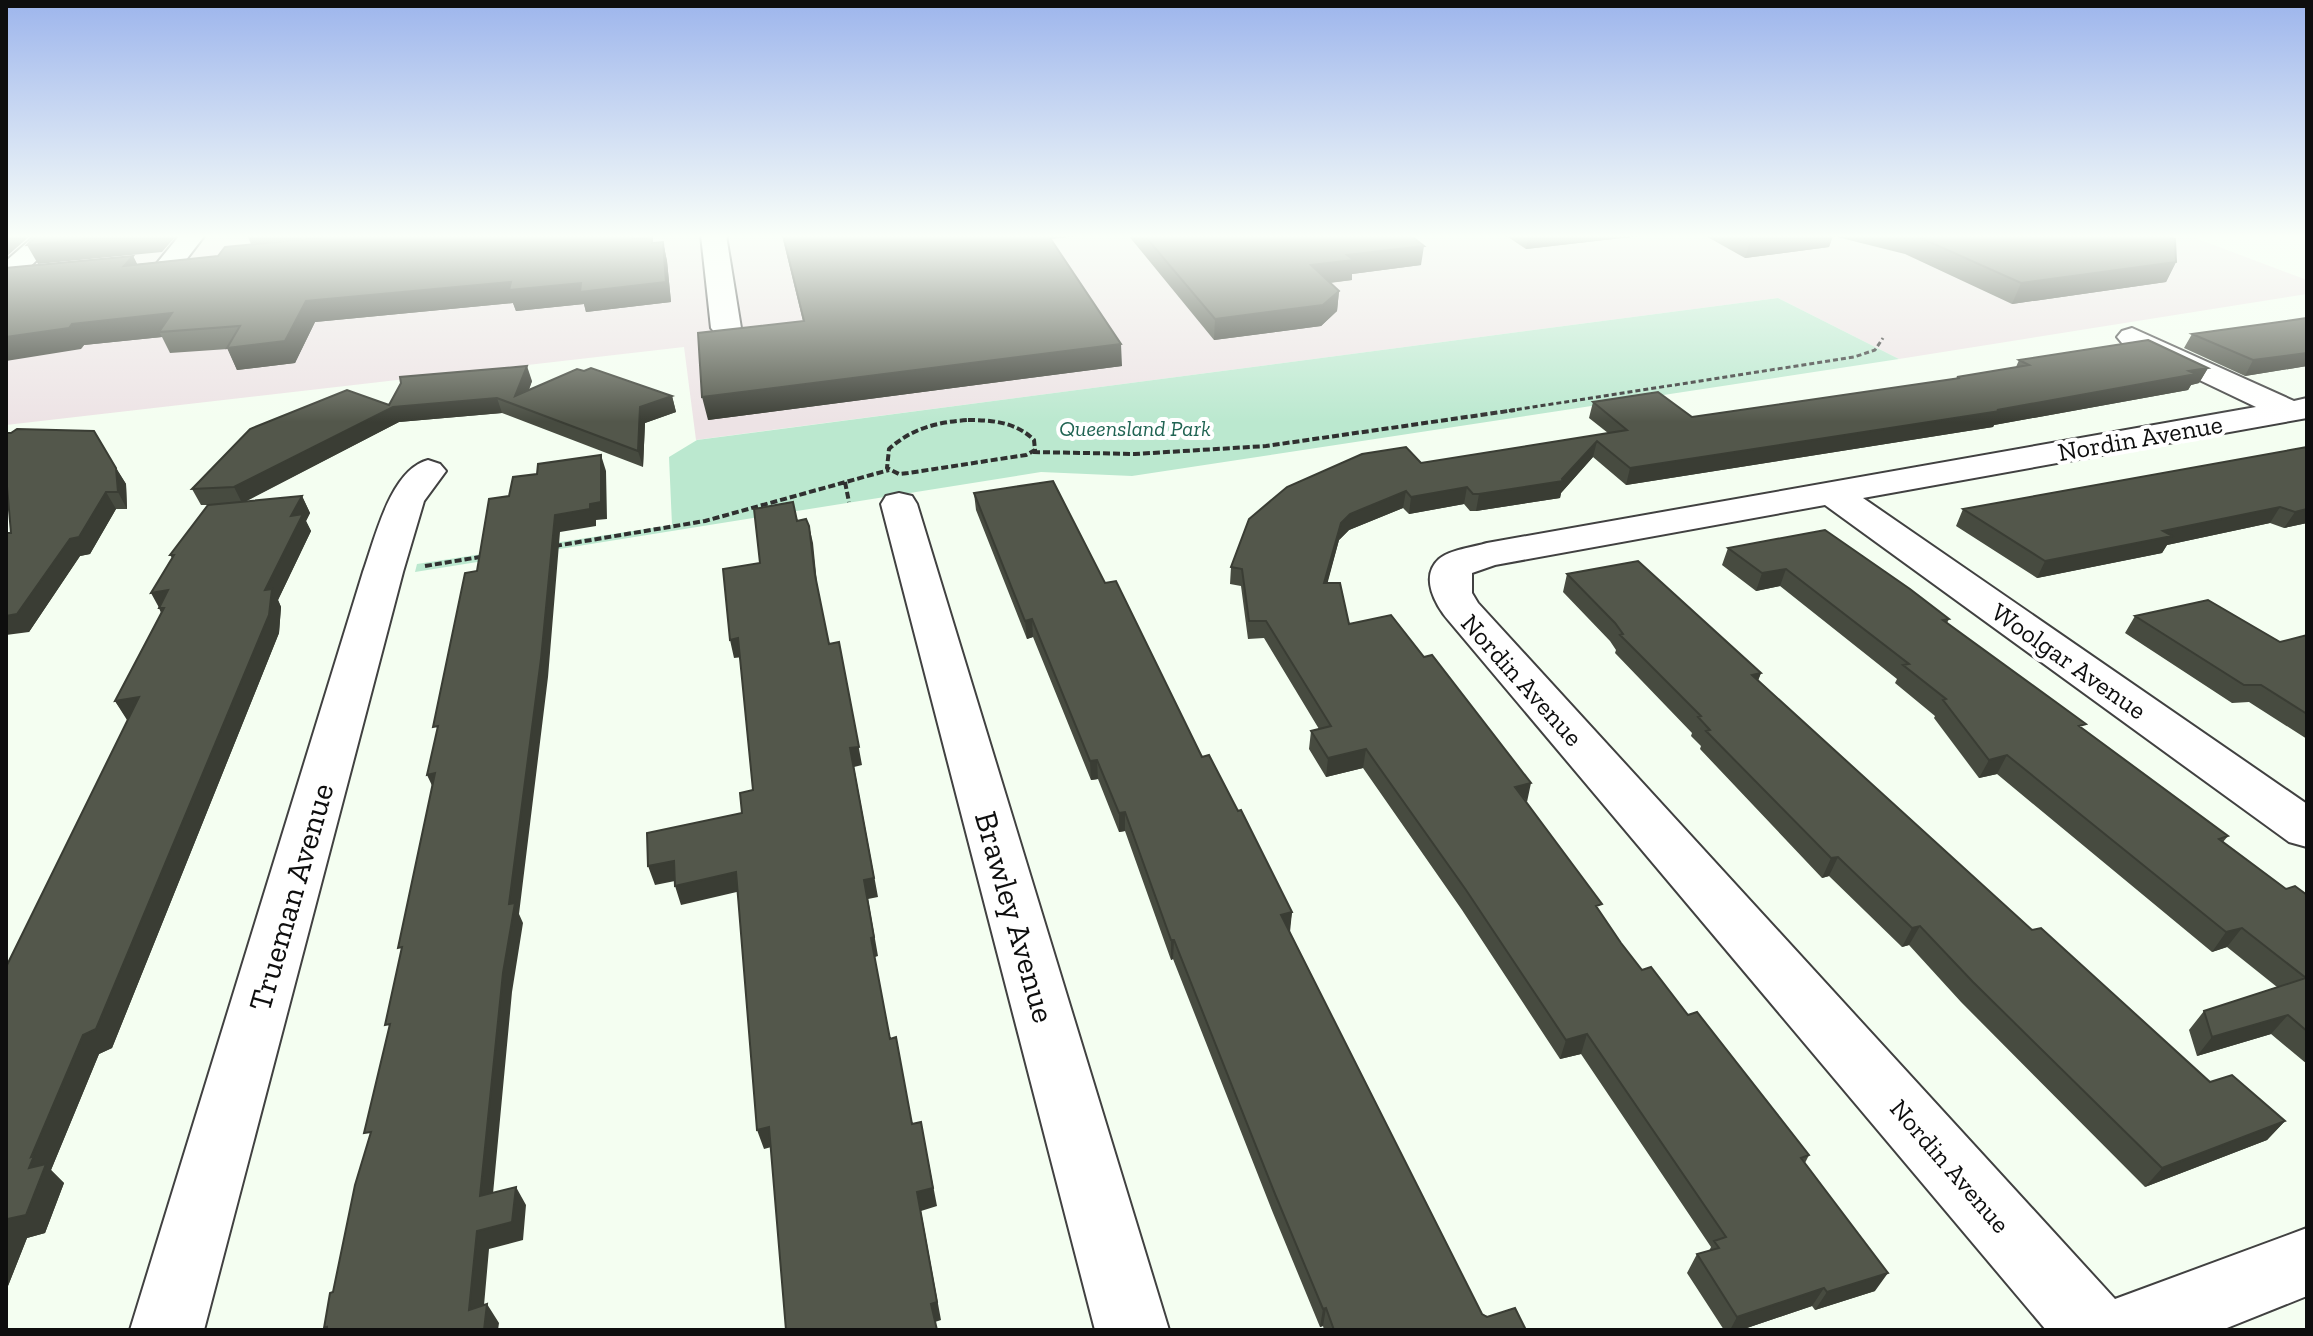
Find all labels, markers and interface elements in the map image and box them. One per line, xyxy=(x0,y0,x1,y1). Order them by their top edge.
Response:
street label: Nordin Avenue xyxy=(2055,408,2225,468)
park label: Queensland Park xyxy=(1059,415,1211,442)
street label: Woolgar Avenue xyxy=(1985,596,2153,726)
street label: Nordin Avenue xyxy=(1454,607,1590,753)
street label: Trueman Avenue xyxy=(240,779,342,1015)
street label: Brawley Avenue xyxy=(967,807,1063,1027)
street label: Nordin Avenue xyxy=(1883,1093,2017,1239)

